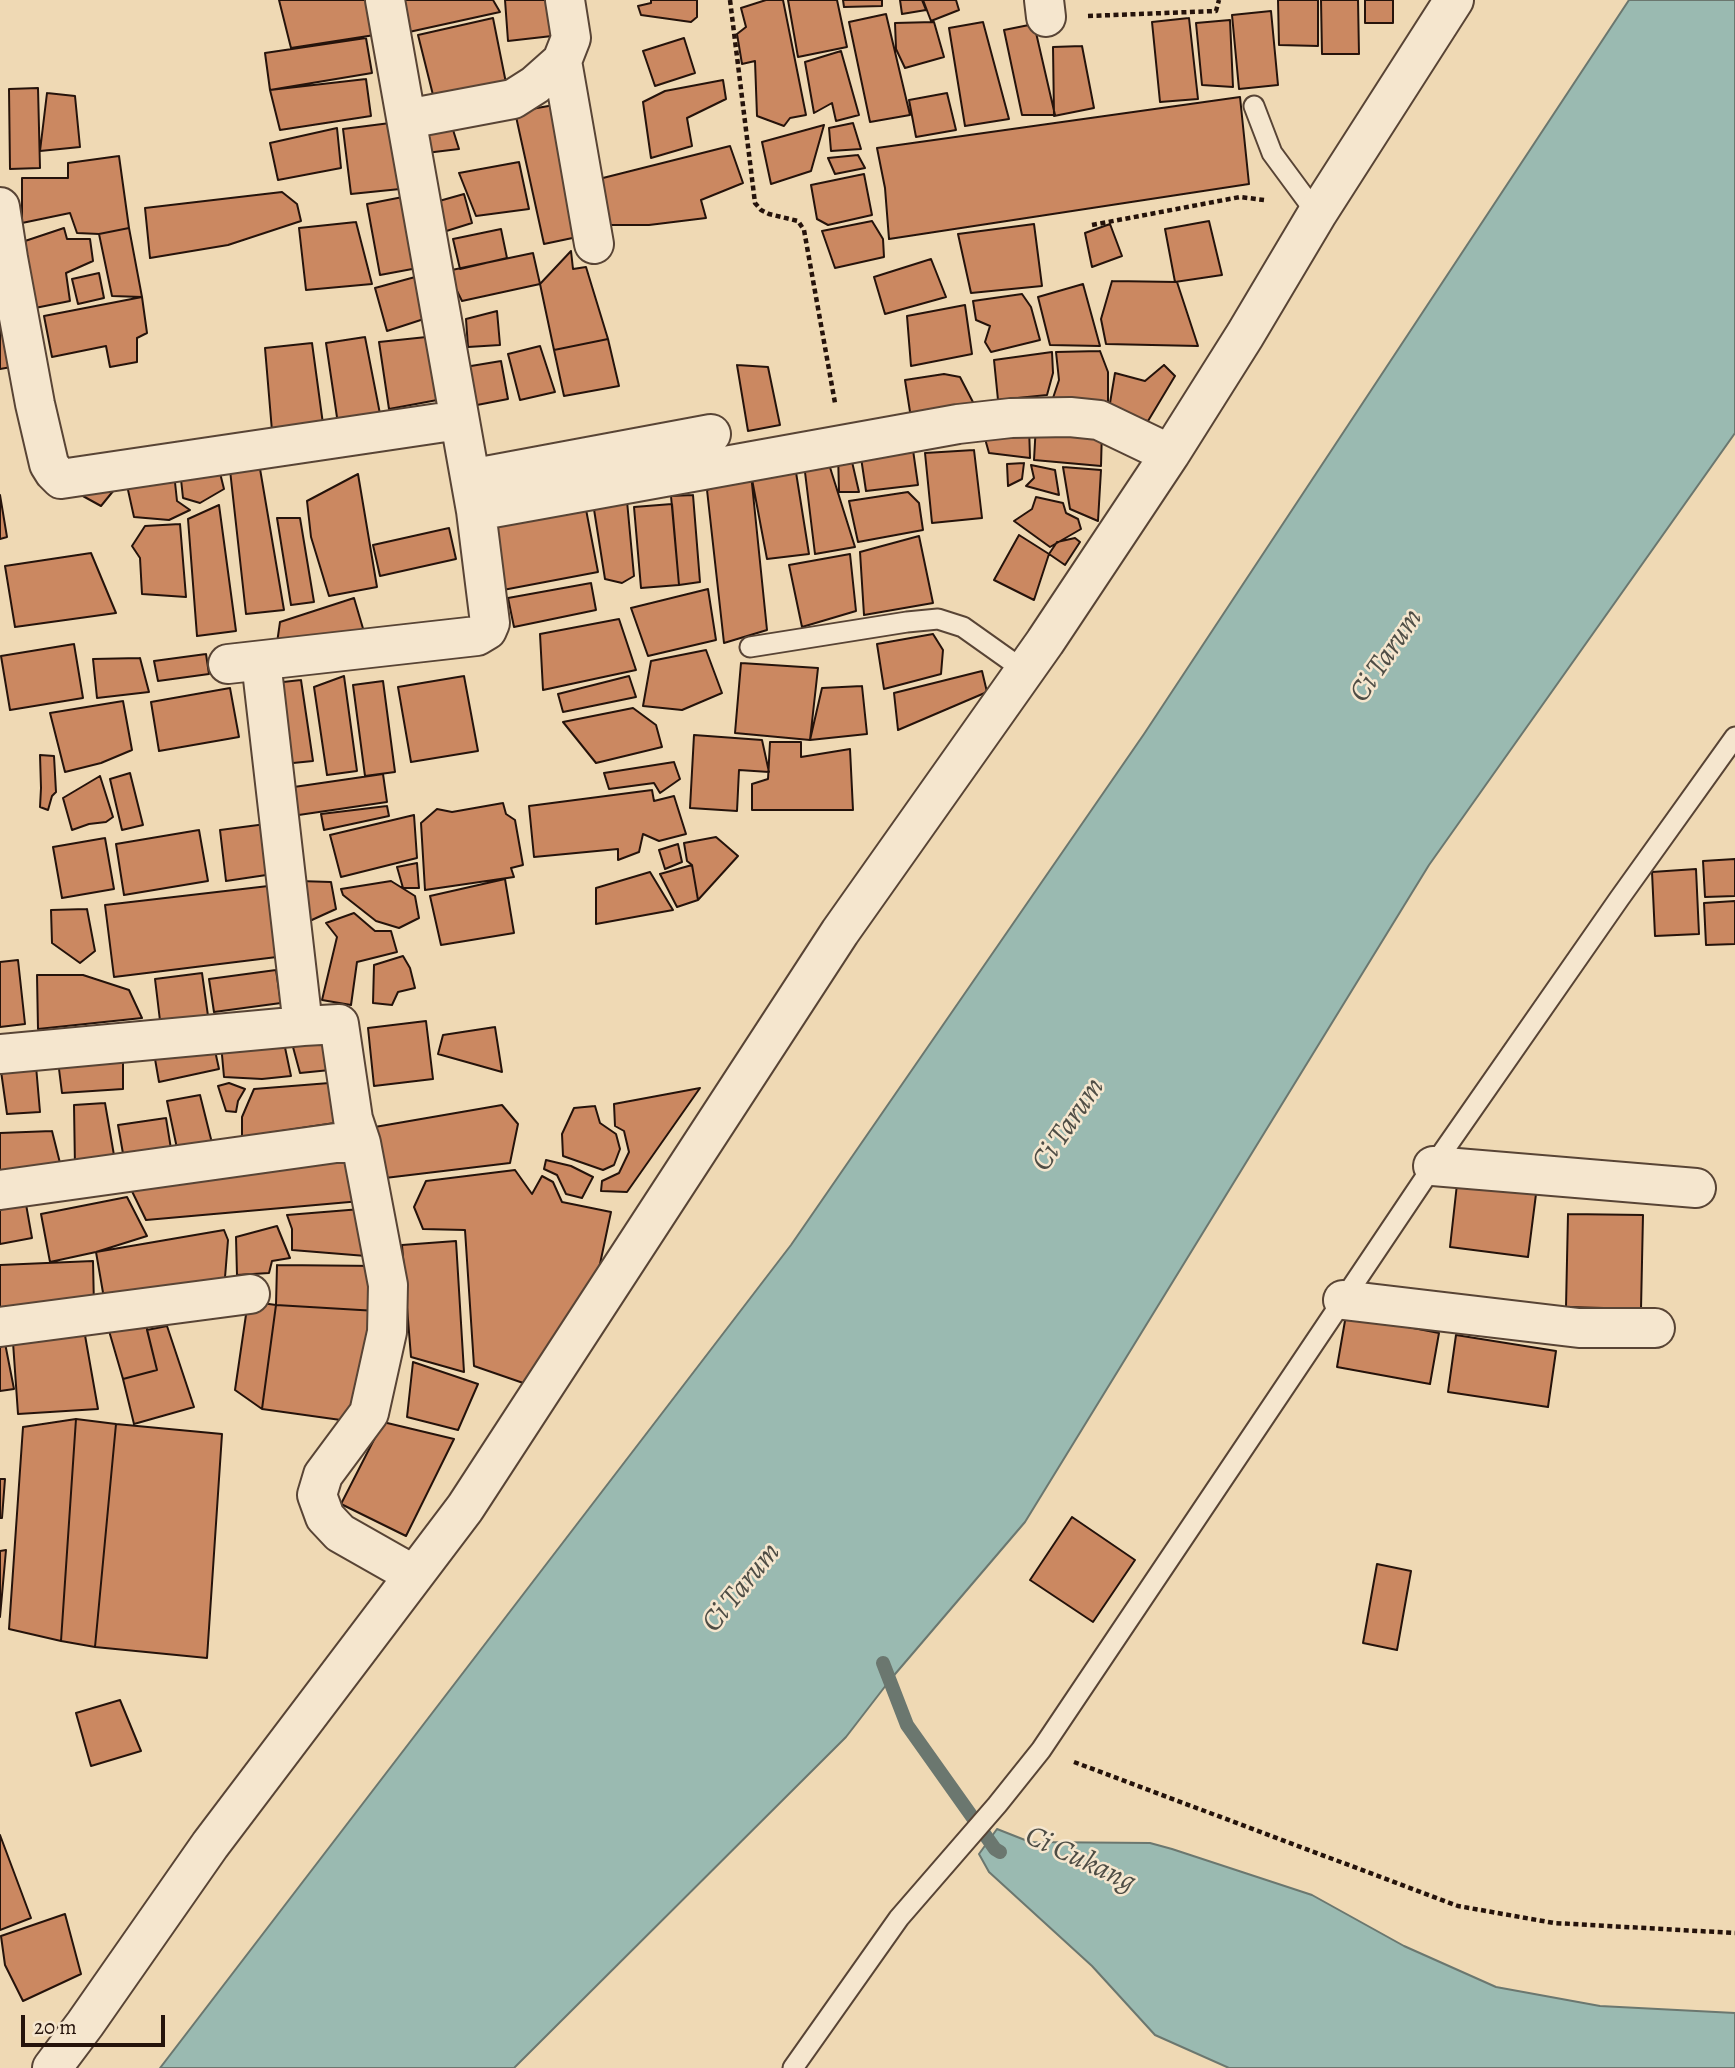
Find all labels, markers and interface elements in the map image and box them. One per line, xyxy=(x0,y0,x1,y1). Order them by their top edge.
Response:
water label: Ci Tarum xyxy=(1343,602,1431,710)
water label: Ci Tarum xyxy=(1025,1071,1113,1179)
water label: Ci Tarum xyxy=(695,1536,789,1640)
water label: Ci Cukang xyxy=(1019,1819,1141,1901)
scale bar xyxy=(24,2002,168,2046)
text: 20 m xyxy=(34,2013,77,2041)

